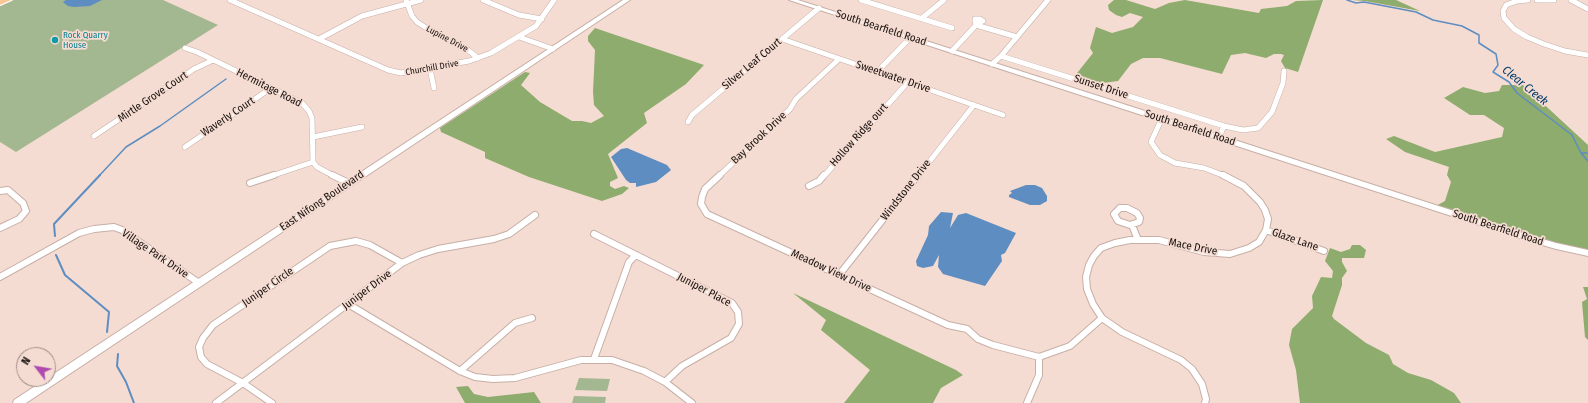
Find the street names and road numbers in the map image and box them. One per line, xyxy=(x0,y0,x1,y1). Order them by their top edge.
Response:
street label: South Bearfield Road xyxy=(834,7,928,49)
street label: Lupine Drive xyxy=(424,23,470,55)
street label: Silver Leaf Court xyxy=(720,35,784,93)
street label: Churchill Drive xyxy=(405,58,459,78)
street label: Sweetwater Drive xyxy=(854,58,932,96)
street label: Hermitage Road xyxy=(234,66,304,110)
street label: Mirtle Grove Court xyxy=(115,69,191,125)
street label: Sunset Drive xyxy=(1072,72,1130,102)
street label: Waverly Court xyxy=(199,94,257,140)
street label: Hollow Ridge ourt xyxy=(827,101,891,169)
street label: South Bearfield Road xyxy=(1143,107,1237,149)
street label: Bay Brook Drive xyxy=(729,109,789,167)
street label: Windstone Drive xyxy=(878,157,934,223)
street label: East Nifong Boulevard xyxy=(277,168,367,234)
street label: South Bearfield Road xyxy=(1451,207,1545,249)
street label: Glaze Lane xyxy=(1270,226,1320,254)
street label: Village Park Drive xyxy=(119,227,191,281)
street label: Mace Drive xyxy=(1168,236,1218,258)
street label: Meadow View Drive xyxy=(789,247,873,295)
street label: Juniper Circle xyxy=(240,264,296,310)
street label: Juniper Drive xyxy=(340,267,394,313)
street label: Juniper Place xyxy=(675,270,733,310)

